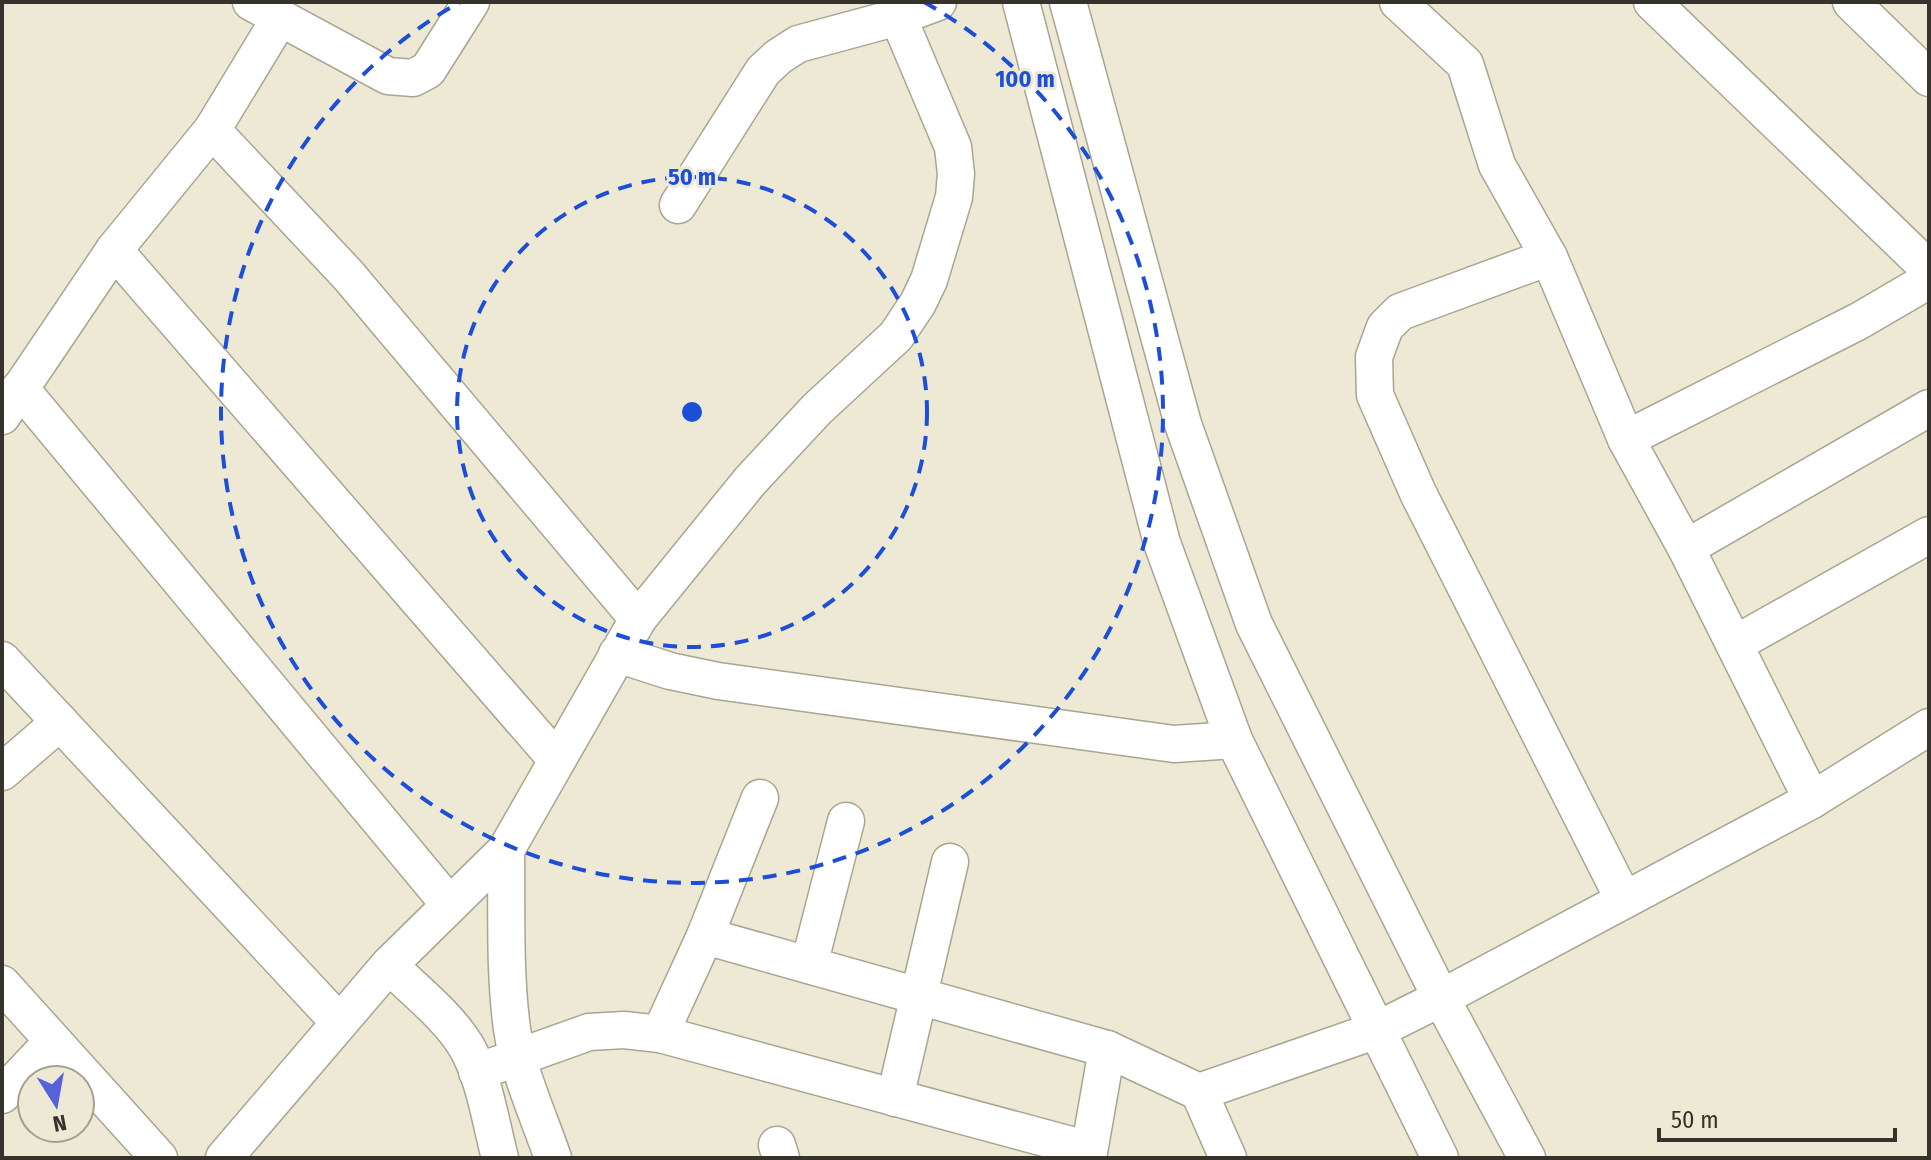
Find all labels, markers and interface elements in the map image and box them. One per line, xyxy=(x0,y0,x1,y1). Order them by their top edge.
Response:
text: 100 m xyxy=(995,65,1055,93)
text: 50 m xyxy=(668,163,716,191)
centre of rings xyxy=(678,398,706,426)
north arrow xyxy=(16,1064,96,1144)
scale bar xyxy=(1659,1092,1895,1142)
text: 50 m xyxy=(1671,1106,1719,1134)
text: N xyxy=(51,1109,69,1138)

